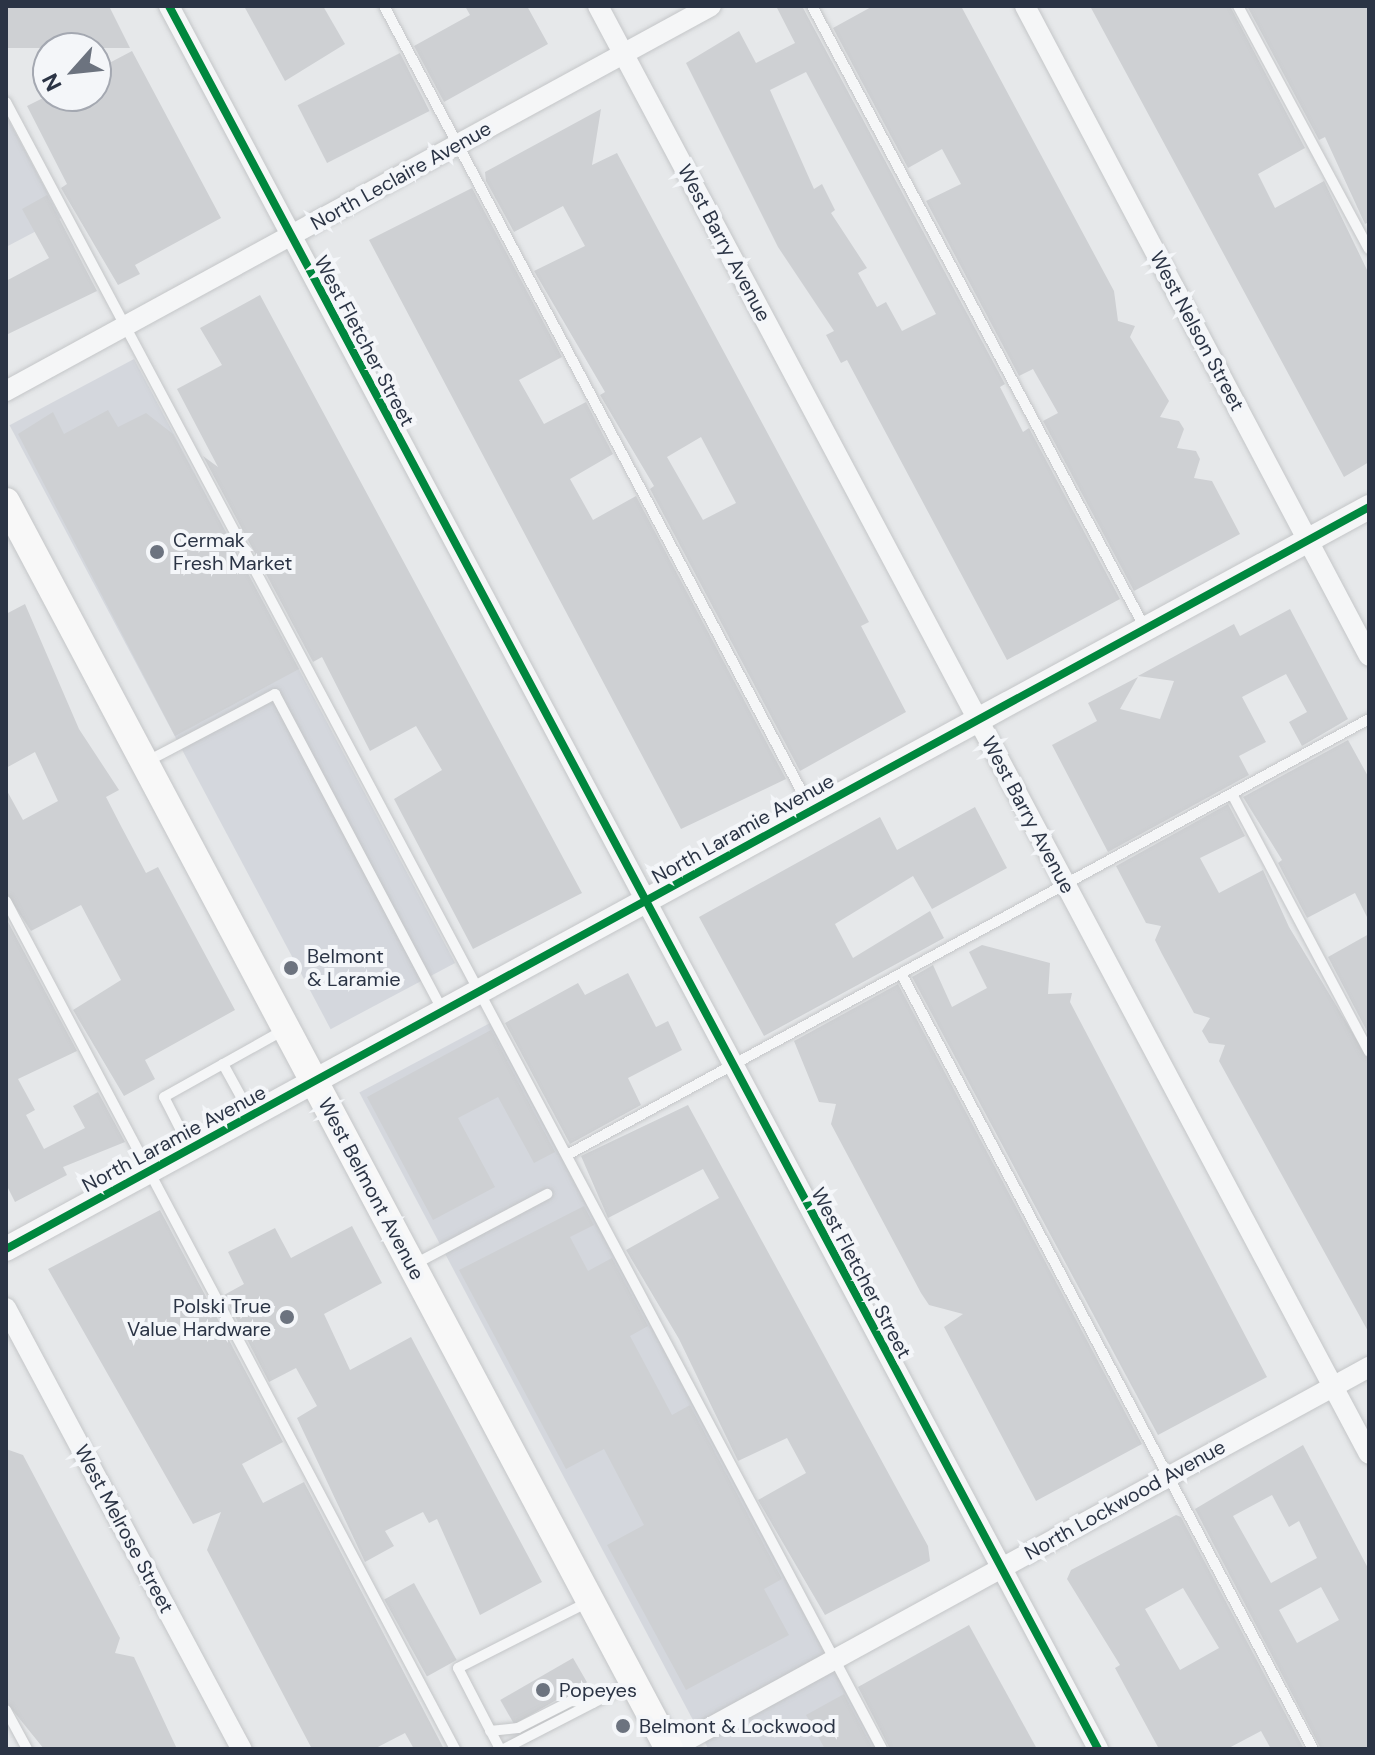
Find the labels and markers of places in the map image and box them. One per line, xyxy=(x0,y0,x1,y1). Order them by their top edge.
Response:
place label: Cermak Fresh Market xyxy=(173,528,292,575)
marker: Cermak Fresh Market xyxy=(148,543,166,561)
place label: Belmont & Laramie xyxy=(307,944,401,991)
marker: Belmont & Laramie xyxy=(282,959,300,977)
place label: Polski True Value Hardware xyxy=(127,1294,271,1341)
marker: Polski True Value Hardware xyxy=(278,1308,296,1326)
place label: Popeyes xyxy=(559,1678,637,1702)
marker: Popeyes xyxy=(534,1681,552,1699)
place label: Belmont & Lockwood xyxy=(639,1714,836,1738)
marker: Belmont & Lockwood xyxy=(614,1717,632,1735)

